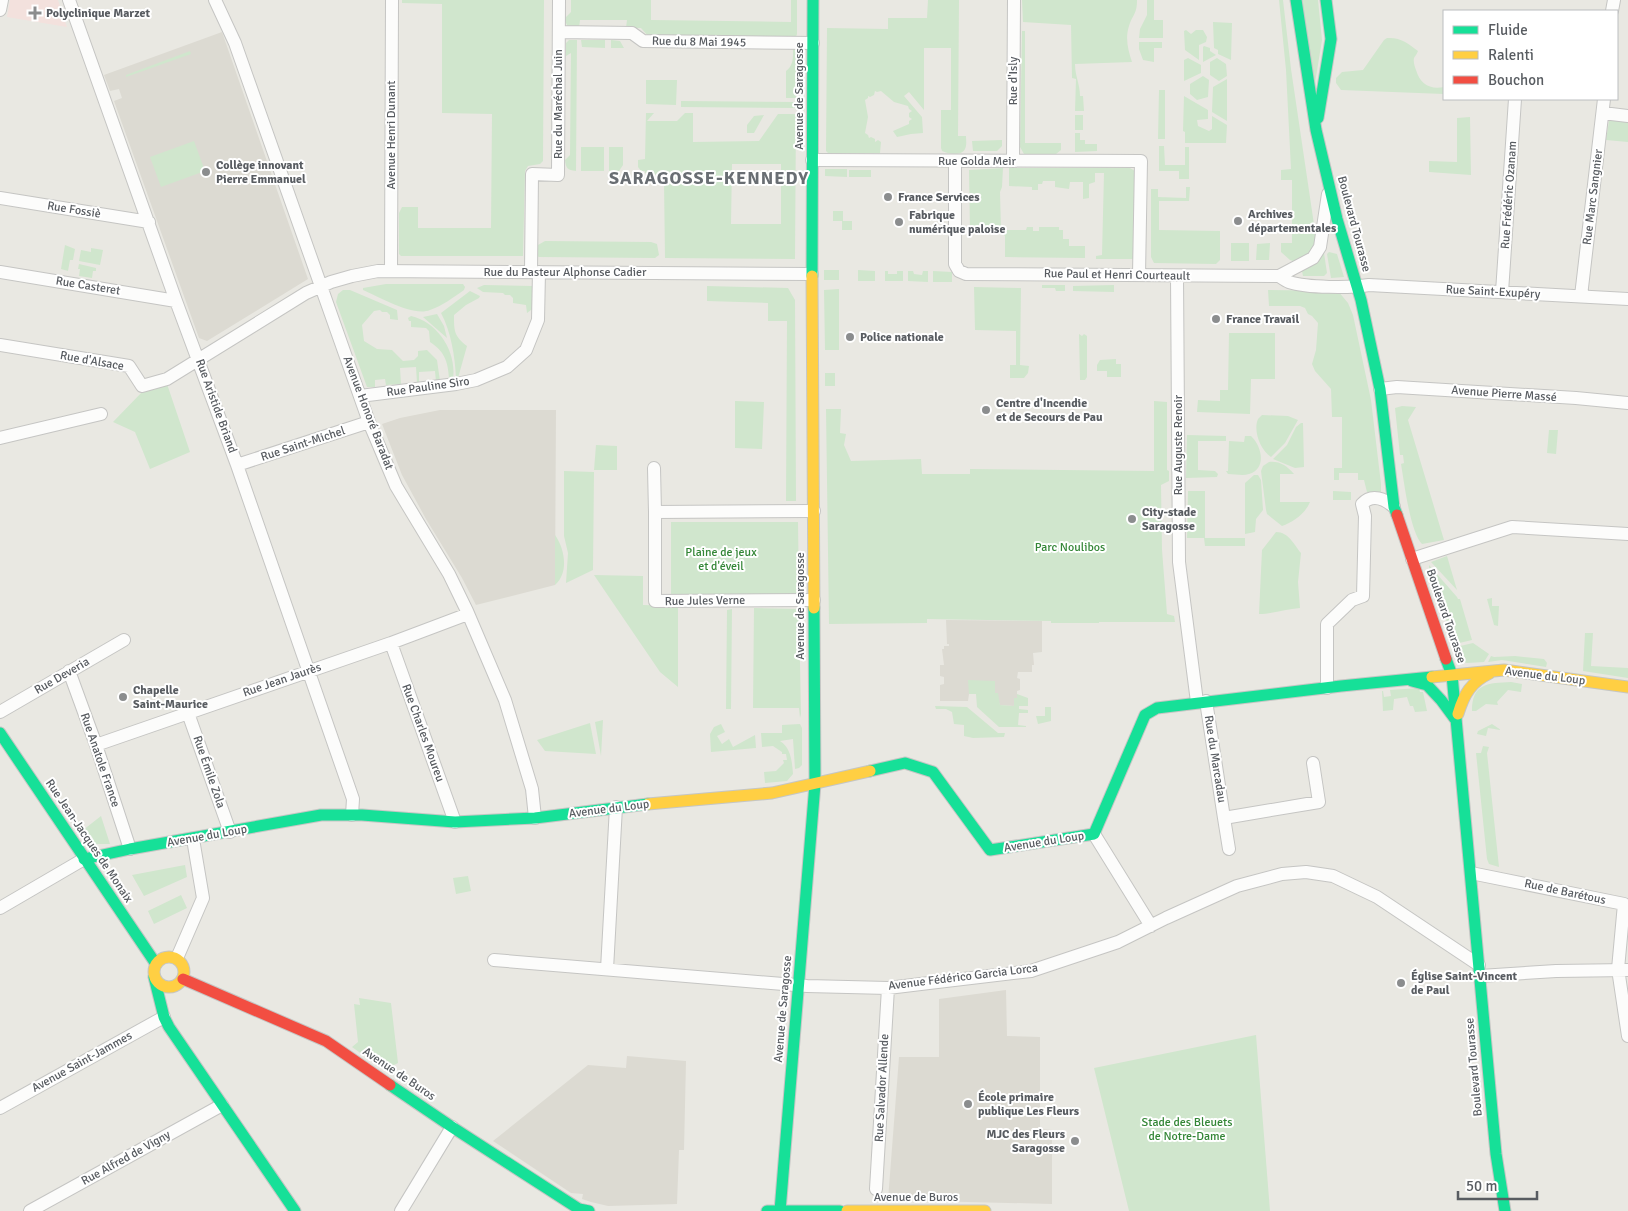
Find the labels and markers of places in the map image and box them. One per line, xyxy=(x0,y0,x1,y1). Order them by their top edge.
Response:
marker: Polyclinique Marzet xyxy=(28,6,42,20)
place label: Polyclinique Marzet xyxy=(46,6,150,21)
place label: Collège innovant Pierre Emmanuel xyxy=(216,158,306,187)
marker: Collège innovant Pierre Emmanuel xyxy=(200,166,212,178)
place label: France Services xyxy=(898,190,980,205)
marker: France Services xyxy=(882,191,894,203)
place label: Archives départementales xyxy=(1248,207,1337,236)
place label: Fabrique numérique paloise xyxy=(909,208,1005,237)
marker: Archives départementales xyxy=(1232,215,1244,227)
marker: Fabrique numérique paloise xyxy=(893,216,905,228)
place label: France Travail xyxy=(1226,312,1299,327)
marker: France Travail xyxy=(1210,313,1222,325)
place label: Police nationale xyxy=(860,330,944,345)
marker: Police nationale xyxy=(844,331,856,343)
place label: Centre d'Incendie et de Secours de Pau xyxy=(996,396,1103,425)
marker: Centre d'Incendie et de Secours de Pau xyxy=(980,404,992,416)
place label: City-stade Saragosse xyxy=(1142,505,1196,534)
marker: City-stade Saragosse xyxy=(1126,513,1138,525)
place label: Chapelle Saint-Maurice xyxy=(133,683,208,712)
marker: Chapelle Saint-Maurice xyxy=(117,691,129,703)
place label: Église Saint-Vincent de Paul xyxy=(1411,969,1518,998)
marker: Église Saint-Vincent de Paul xyxy=(1395,977,1407,989)
place label: École primaire publique Les Fleurs xyxy=(978,1090,1080,1119)
marker: École primaire publique Les Fleurs xyxy=(962,1098,974,1110)
place label: MJC des Fleurs Saragosse xyxy=(986,1127,1066,1156)
marker: MJC des Fleurs Saragosse xyxy=(1069,1135,1081,1147)

